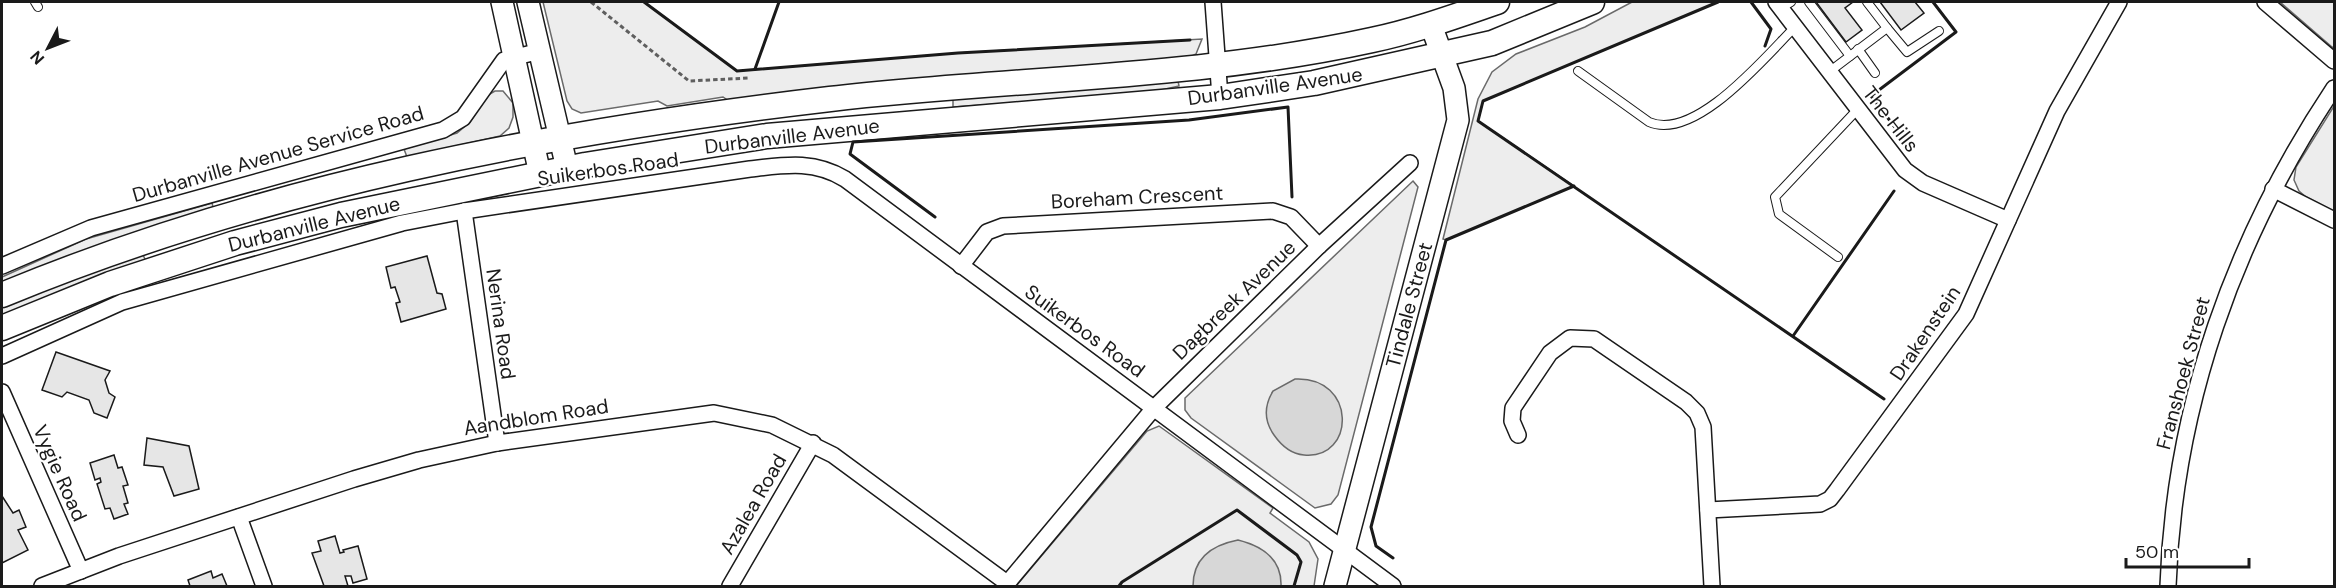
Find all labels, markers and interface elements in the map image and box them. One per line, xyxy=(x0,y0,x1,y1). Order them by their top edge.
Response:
north arrow xyxy=(18,18,78,78)
text: N xyxy=(26,46,49,69)
street label: Durbanville Avenue xyxy=(1186,61,1364,111)
street label: The Hills xyxy=(1857,81,1925,157)
street label: Durbanville Avenue Service Road xyxy=(129,100,427,208)
street label: Durbanville Avenue xyxy=(703,112,881,160)
street label: Suikerbos Road xyxy=(536,146,680,192)
street label: Boreham Crescent xyxy=(1050,179,1224,215)
street label: Durbanville Avenue xyxy=(225,190,403,258)
street label: Dagbreek Avenue xyxy=(1167,235,1301,365)
street label: Tindale Street xyxy=(1380,239,1438,371)
street label: Nerina Road xyxy=(480,267,522,381)
street label: Suikerbos Road xyxy=(1020,279,1150,383)
street label: Drakenstein xyxy=(1884,281,1966,385)
street label: Franshoek Street xyxy=(2150,294,2216,452)
street label: Aandblom Road xyxy=(462,393,610,441)
street label: Vygie Road xyxy=(27,421,93,525)
street label: Azalea Road xyxy=(714,449,792,559)
scale bar xyxy=(2126,531,2249,569)
text: 50 m xyxy=(2135,540,2179,564)

